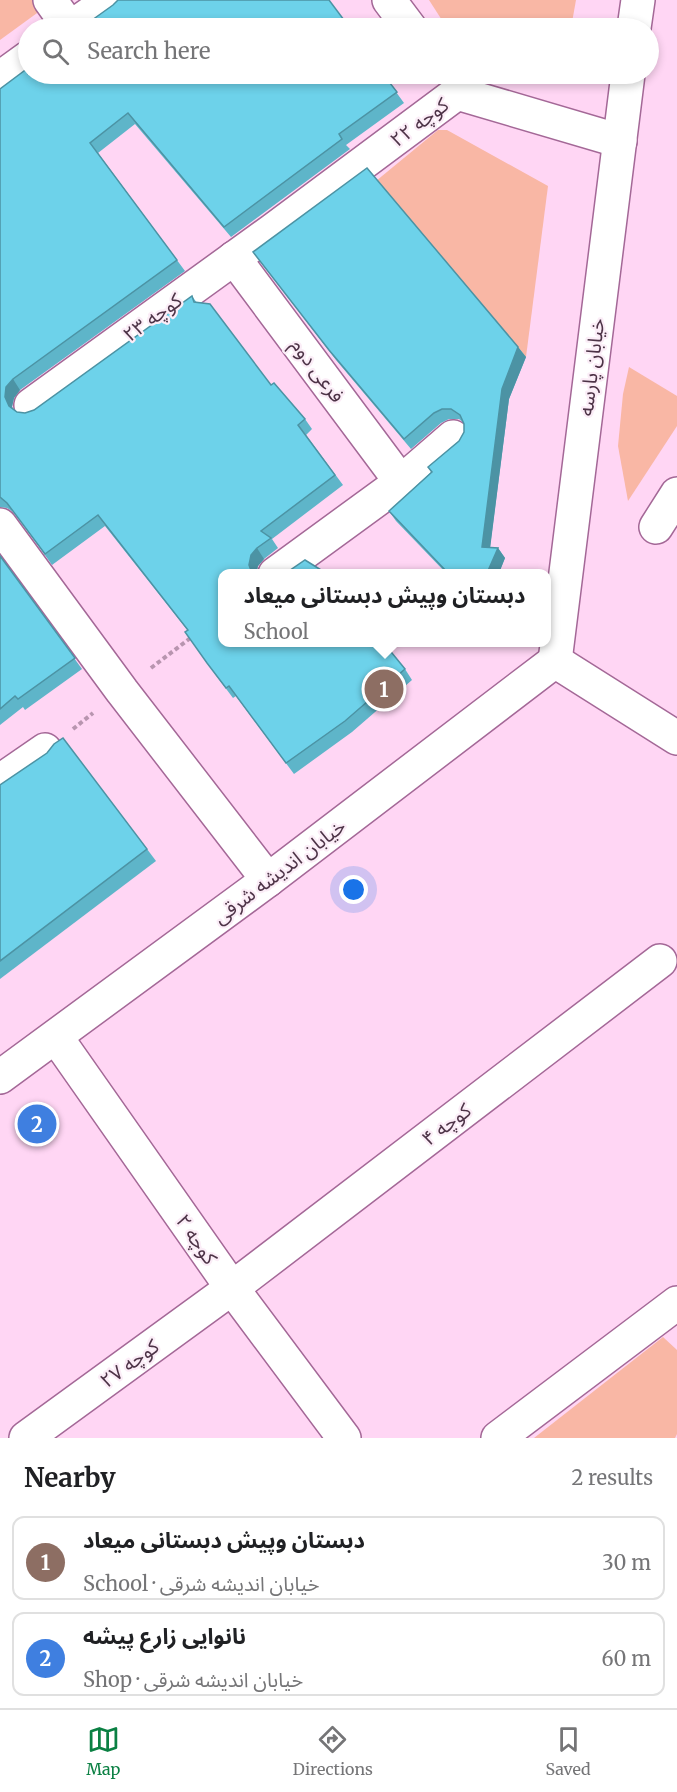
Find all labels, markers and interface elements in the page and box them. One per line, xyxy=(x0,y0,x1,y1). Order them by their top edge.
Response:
search box xyxy=(18,18,659,84)
icon: search xyxy=(39,35,72,68)
text: Search here xyxy=(87,37,210,65)
street label: کوچه ۲۲ xyxy=(385,91,454,153)
street label: کوچه ۲۳ xyxy=(118,287,188,348)
street label: خیابان پارسه xyxy=(573,317,611,418)
street label: فرعی دوم xyxy=(283,333,350,409)
popup xyxy=(218,569,551,647)
text: دبستان وپیش دبستانی میعاد xyxy=(244,581,525,609)
text: School xyxy=(244,619,309,644)
pin: 1 xyxy=(364,666,404,712)
street label: خیابان اندیشه شرقی xyxy=(208,813,350,929)
your location xyxy=(339,875,368,904)
street label: کوچه ۴ xyxy=(416,1097,477,1151)
pin: 2 xyxy=(18,1102,57,1146)
street label: کوچه ۲ xyxy=(170,1209,224,1270)
street label: کوچه ۲۷ xyxy=(95,1333,165,1394)
text: Nearby xyxy=(24,1461,116,1494)
text: 2 results xyxy=(571,1465,653,1490)
text: دبستان وپیش دبستانی میعاد xyxy=(83,1526,365,1554)
text: 1 xyxy=(41,1550,50,1575)
text: 30 m xyxy=(602,1550,651,1575)
text: School · خیابان اندیشه شرقی xyxy=(83,1571,319,1596)
text: نانوایی زارع پیشه xyxy=(83,1622,246,1650)
text: 2 xyxy=(40,1646,51,1671)
text: 60 m xyxy=(601,1646,651,1671)
text: Shop · خیابان اندیشه شرقی xyxy=(83,1667,303,1692)
tab: Map xyxy=(86,1723,120,1779)
tab: Directions xyxy=(293,1723,373,1779)
tab: Saved xyxy=(545,1723,591,1779)

